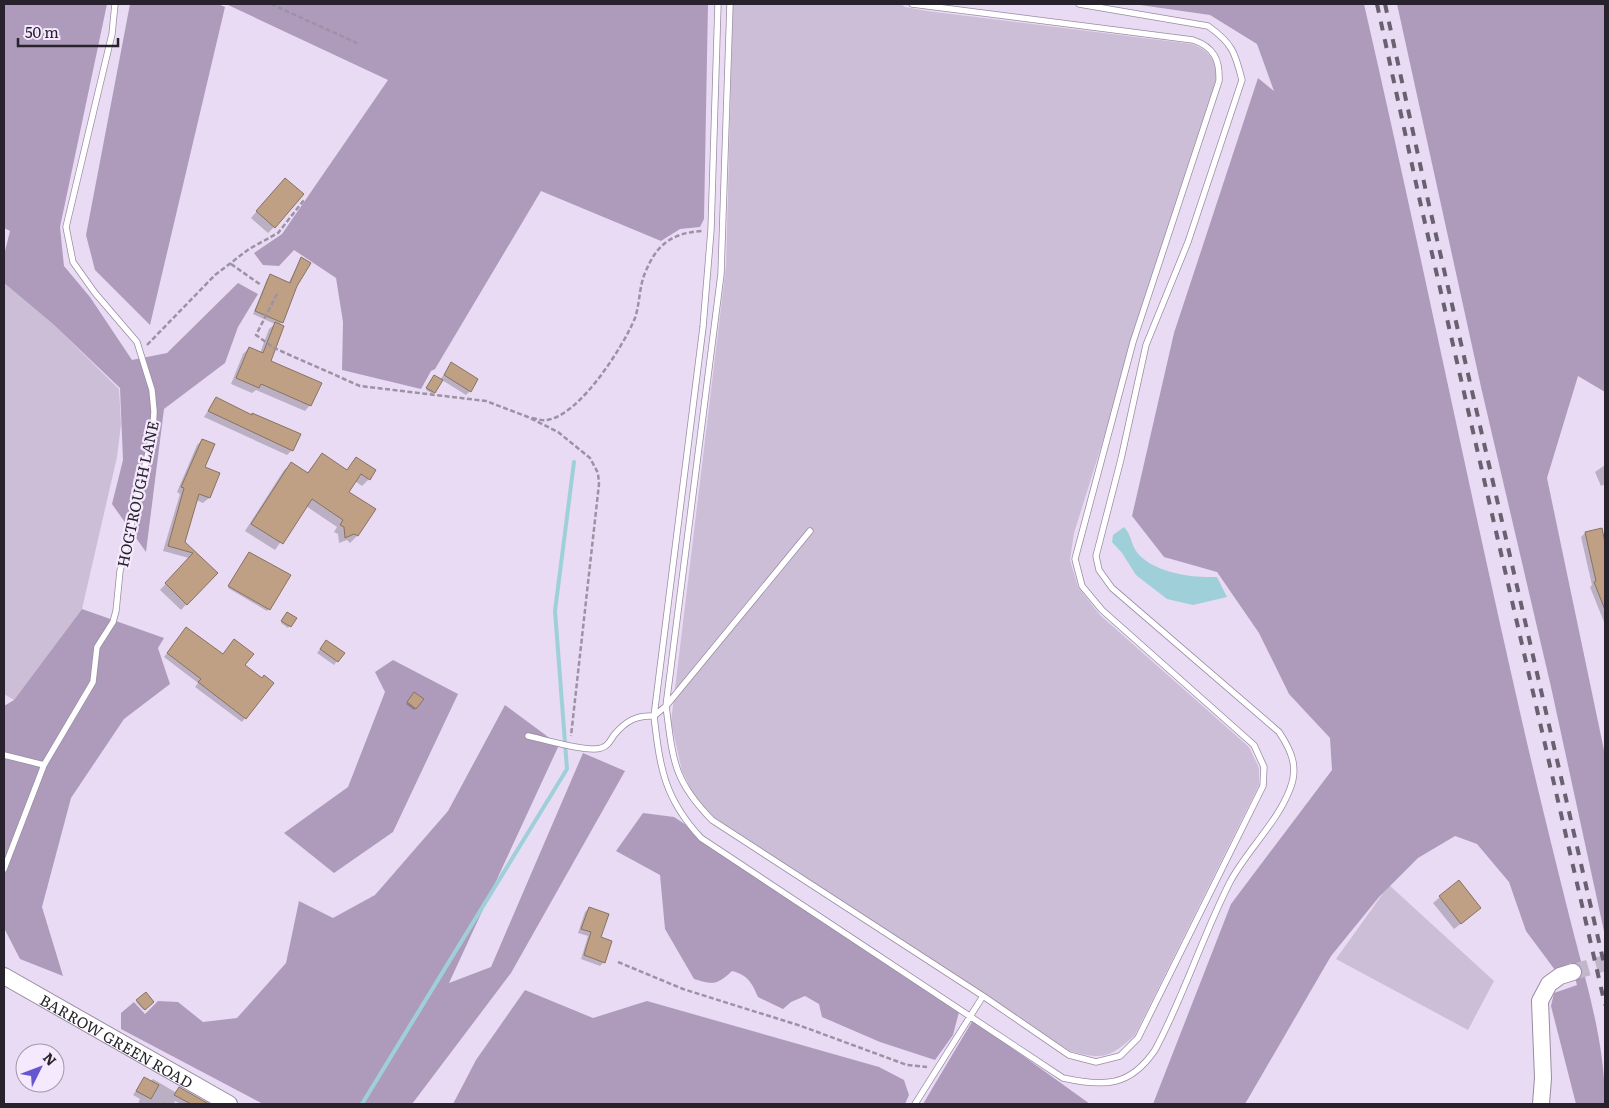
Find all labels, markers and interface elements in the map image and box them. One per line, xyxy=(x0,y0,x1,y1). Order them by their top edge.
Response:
scale bar xyxy=(18,15,118,47)
text: 50 m xyxy=(25,20,59,43)
street label: HOGTROUGH LANE xyxy=(110,419,164,569)
street label: BARROW GREEN ROAD xyxy=(38,989,196,1091)
north arrow xyxy=(15,1043,65,1093)

